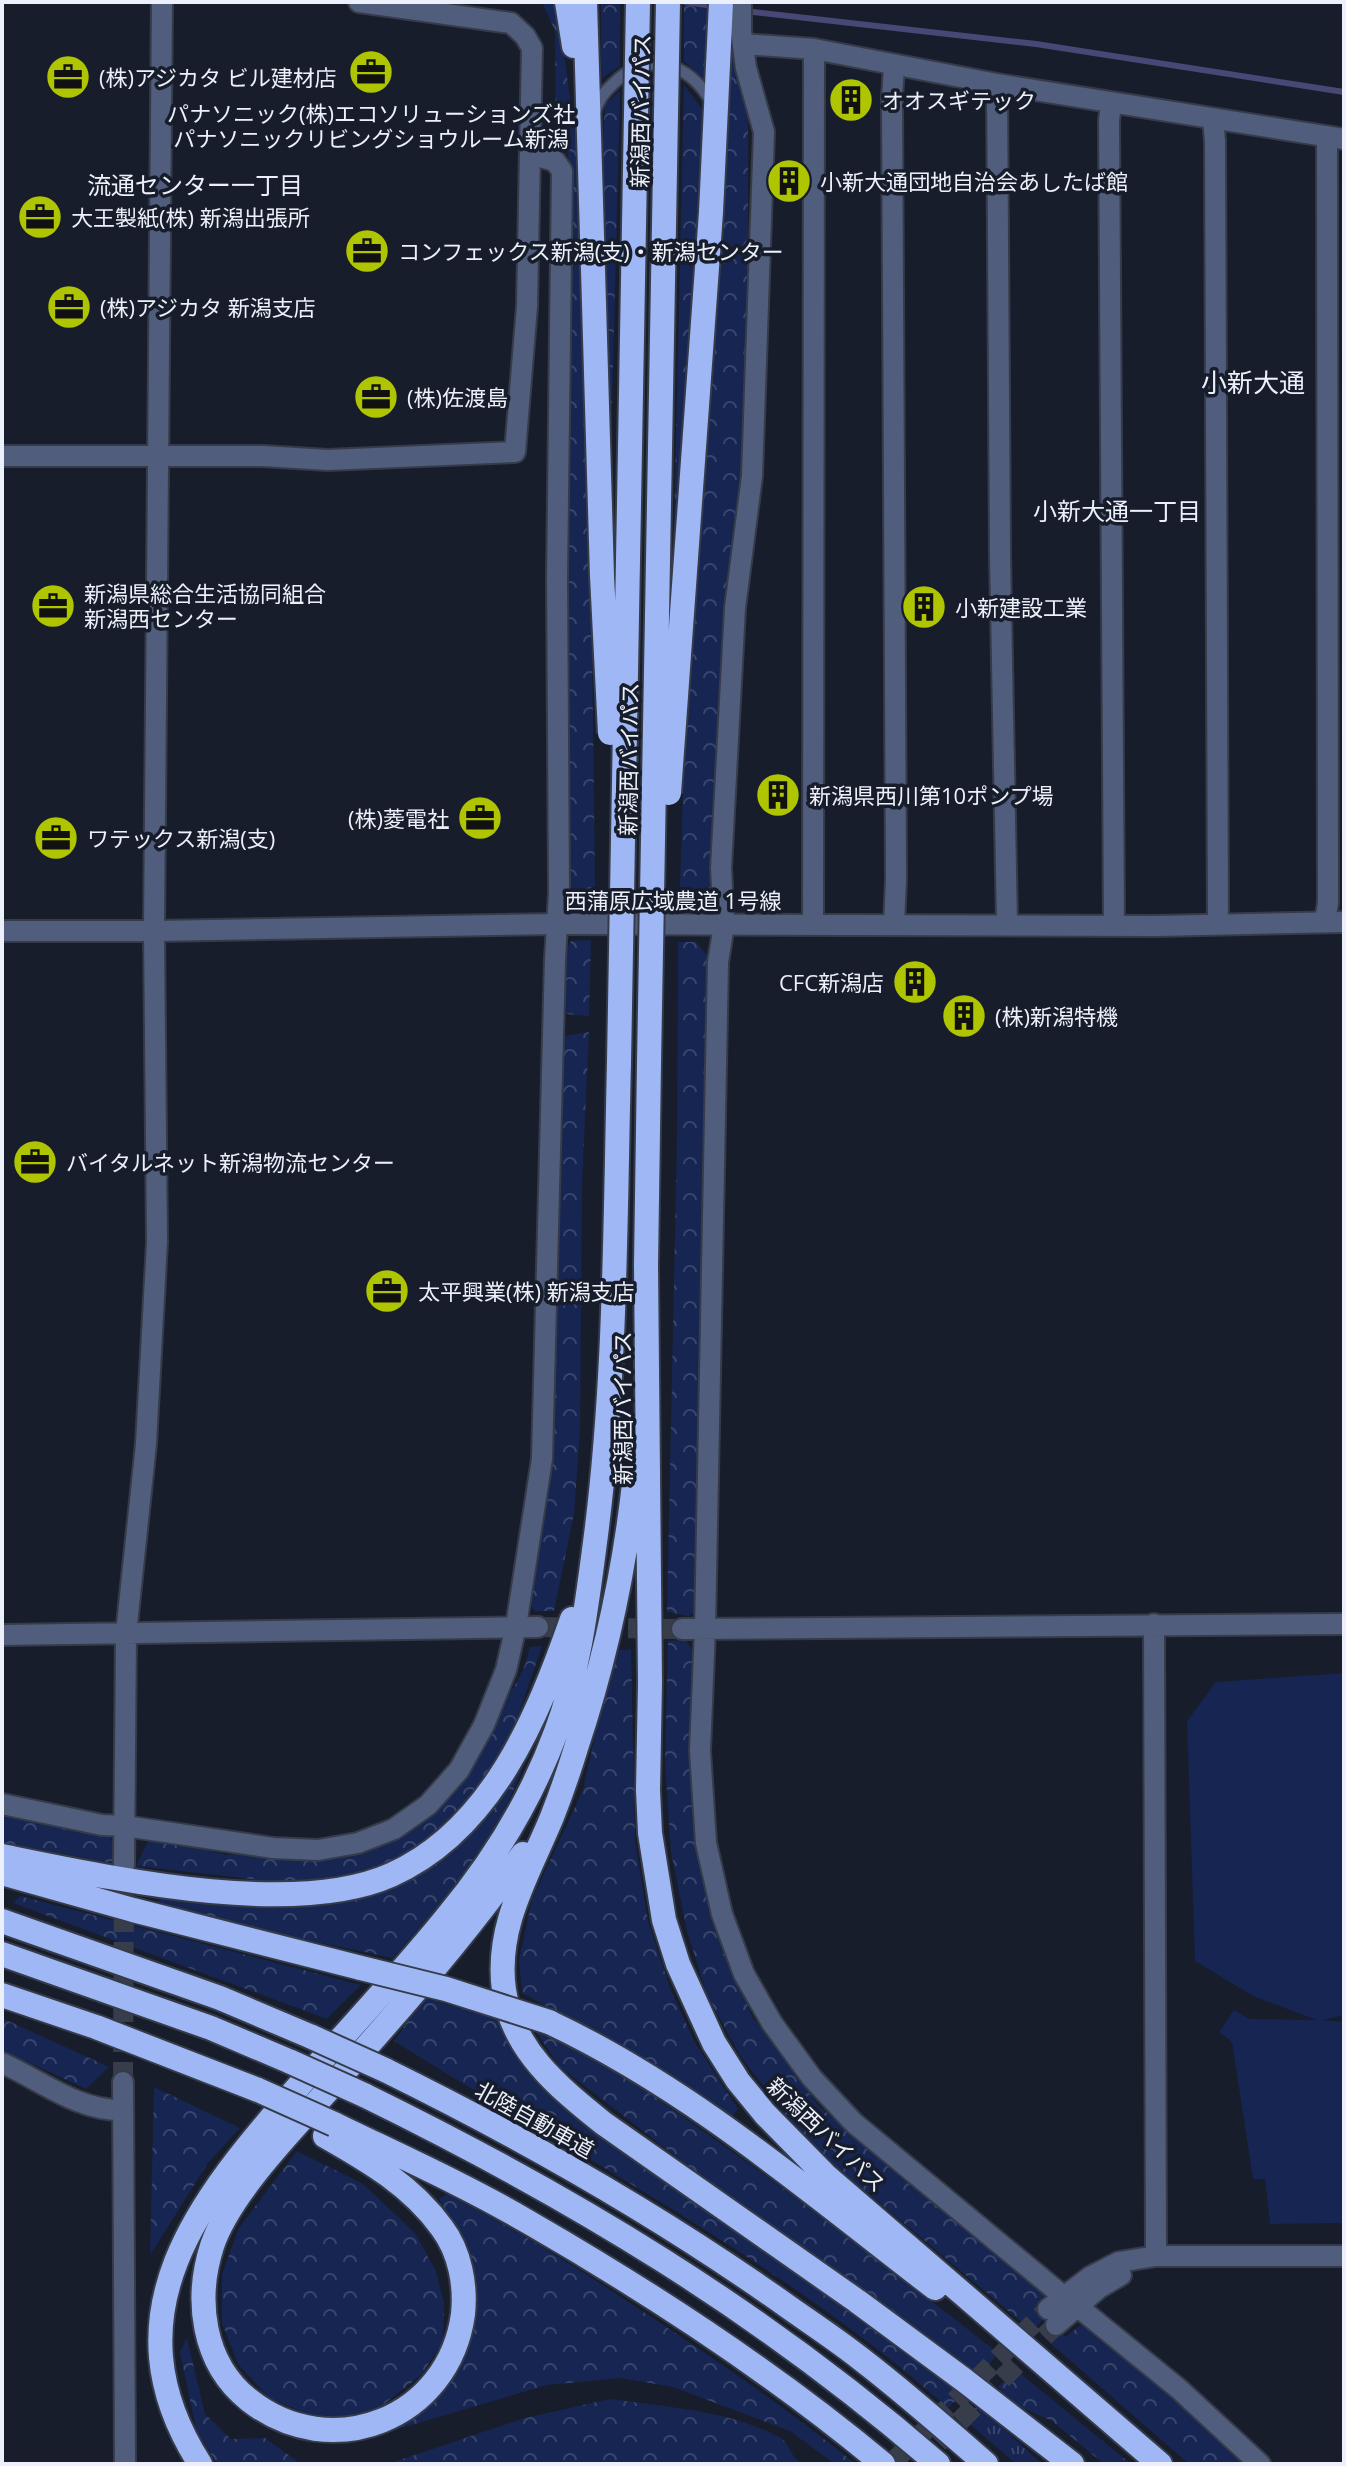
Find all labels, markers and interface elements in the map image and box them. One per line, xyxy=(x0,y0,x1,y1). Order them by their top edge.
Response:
street label: 新潟西バイパス xyxy=(624,34,656,188)
office icon: パナソニック(株)エコソリューションズ社 パナソニックリビングショウルーム新潟 xyxy=(347,48,395,96)
office icon: (株)アジカタ ビル建材店 xyxy=(44,53,92,101)
place label: (株)アジカタ ビル建材店 xyxy=(99,62,337,92)
building icon: オオスギテック xyxy=(827,76,875,124)
place label: オオスギテック xyxy=(882,85,1036,115)
place label: パナソニック(株)エコソリューションズ社 パナソニックリビングショウルーム新潟 xyxy=(167,98,575,153)
building icon: 小新大通団地自治会あしたば館 xyxy=(765,157,813,205)
place label: 小新大通団地自治会あしたば館 xyxy=(820,166,1128,196)
district label: 流通センター一丁目 xyxy=(87,168,303,201)
office icon: 大王製紙(株) 新潟出張所 xyxy=(16,193,64,241)
place label: 大王製紙(株) 新潟出張所 xyxy=(71,202,310,232)
office icon: コンフェックス新潟(支)・新潟センター xyxy=(343,227,391,275)
place label: コンフェックス新潟(支)・新潟センター xyxy=(398,236,784,266)
office icon: (株)アジカタ 新潟支店 xyxy=(45,283,93,331)
place label: (株)アジカタ 新潟支店 xyxy=(100,292,316,322)
district label: 小新大通 xyxy=(1201,364,1305,400)
office icon: (株)佐渡島 xyxy=(352,373,400,421)
place label: (株)佐渡島 xyxy=(407,382,508,412)
district label: 小新大通一丁目 xyxy=(1033,494,1201,527)
place label: 新潟県総合生活協同組合 新潟西センター xyxy=(84,578,326,633)
office icon: 新潟県総合生活協同組合 新潟西センター xyxy=(29,582,77,630)
building icon: 小新建設工業 xyxy=(900,583,948,631)
place label: 小新建設工業 xyxy=(955,592,1087,622)
street label: 新潟西バイパス xyxy=(612,682,644,836)
building icon: 新潟県西川第10ポンプ場 xyxy=(754,771,802,819)
place label: 新潟県西川第10ポンプ場 xyxy=(809,780,1054,810)
office icon: (株)菱電社 xyxy=(456,794,504,842)
place label: (株)菱電社 xyxy=(348,803,449,833)
office icon: ワテックス新潟(支) xyxy=(32,814,80,862)
place label: ワテックス新潟(支) xyxy=(87,823,275,853)
street label: 西蒲原広域農道 1号線 xyxy=(565,885,781,915)
building icon: CFC新潟店 xyxy=(891,958,939,1006)
place label: CFC新潟店 xyxy=(779,967,884,997)
building icon: (株)新潟特機 xyxy=(940,992,988,1040)
place label: (株)新潟特機 xyxy=(995,1001,1118,1031)
office icon: バイタルネット新潟物流センター xyxy=(11,1138,59,1186)
place label: バイタルネット新潟物流センター xyxy=(66,1147,395,1177)
office icon: 太平興業(株) 新潟支店 xyxy=(363,1267,411,1315)
place label: 太平興業(株) 新潟支店 xyxy=(418,1276,635,1306)
street label: 新潟西バイパス xyxy=(607,1331,637,1485)
street label: 新潟西バイパス xyxy=(761,2070,893,2198)
street label: 北陸自動車道 xyxy=(470,2074,600,2164)

